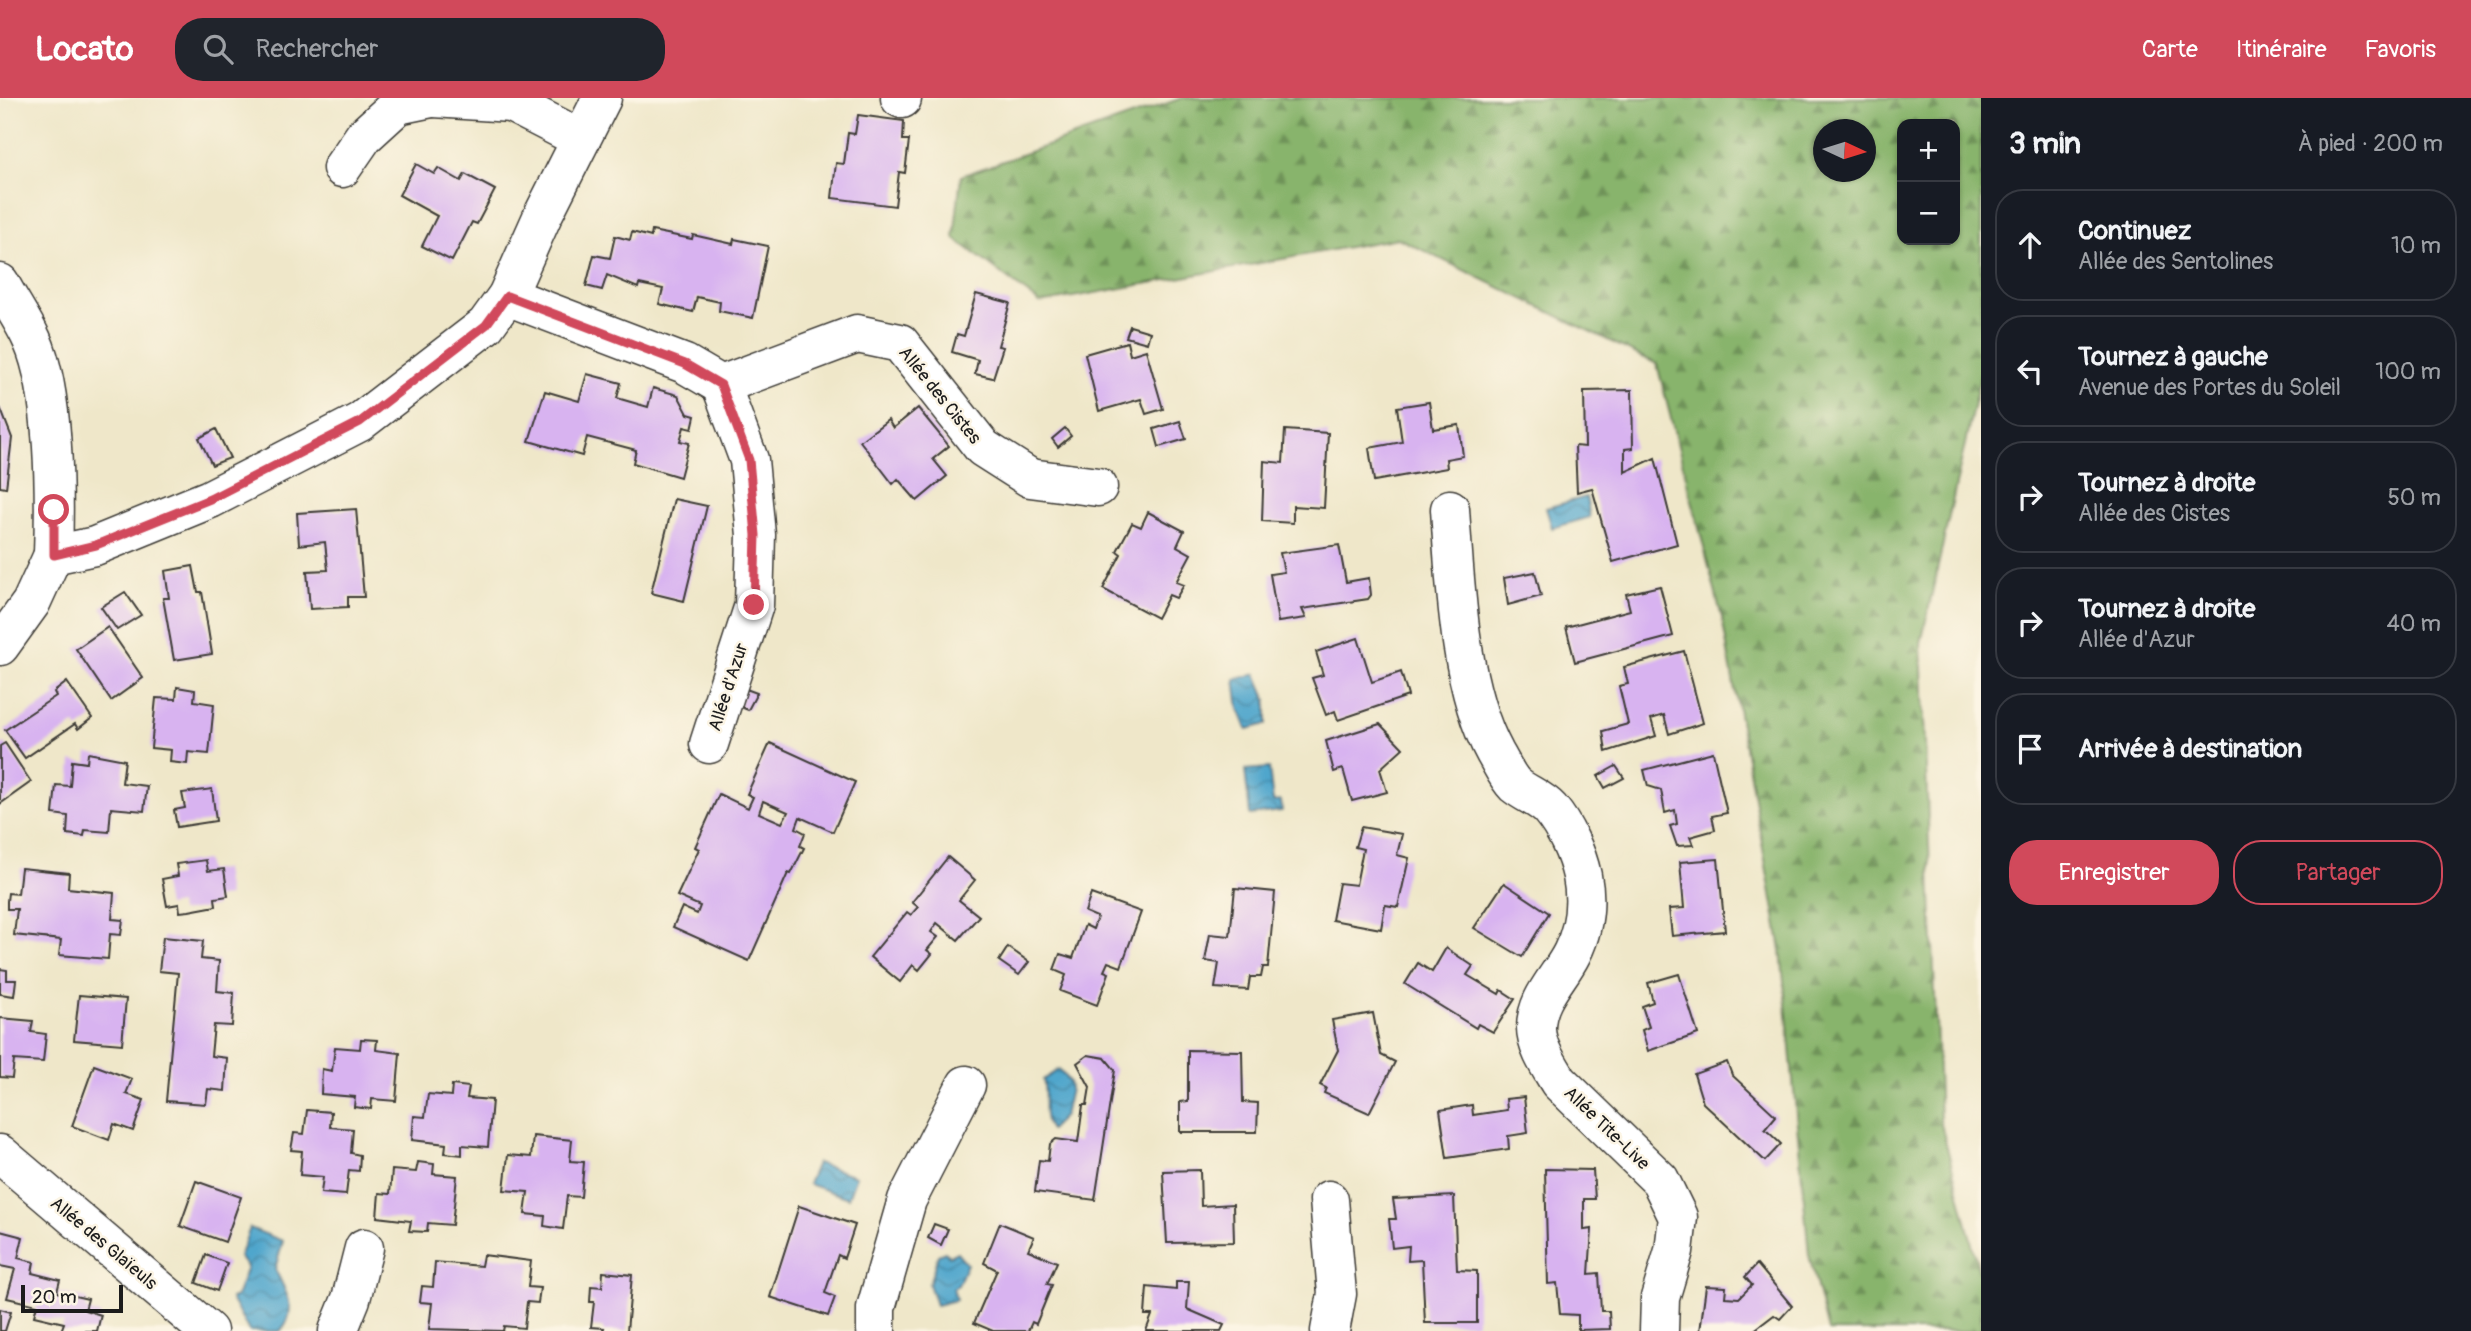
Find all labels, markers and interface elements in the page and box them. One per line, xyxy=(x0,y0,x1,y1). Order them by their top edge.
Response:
search box xyxy=(175,18,665,81)
text: Locato xyxy=(35,29,133,70)
icon: search xyxy=(199,30,237,68)
text: Rechercher xyxy=(255,33,378,65)
text: Carte xyxy=(2142,35,2198,64)
text: Itinéraire xyxy=(2236,35,2327,64)
text: Favoris xyxy=(2365,35,2436,64)
north arrow xyxy=(1813,119,1876,182)
map controls xyxy=(1897,119,1960,245)
button: + xyxy=(1897,119,1960,182)
text: 3 min xyxy=(2009,125,2081,162)
text: À pied · 200 m xyxy=(2298,129,2443,158)
button: − xyxy=(1897,182,1960,245)
text: Continuez xyxy=(2078,215,2191,247)
icon: ahead xyxy=(2011,226,2049,264)
text: 10 m xyxy=(2391,231,2441,260)
text: Allée des Sentolines xyxy=(2078,247,2273,276)
text: Tournez à gauche xyxy=(2078,341,2268,373)
street label: Allée des Cistes xyxy=(893,342,986,449)
icon: left xyxy=(2011,352,2049,390)
text: 100 m xyxy=(2375,357,2441,386)
text: Avenue des Portes du Soleil xyxy=(2078,373,2341,402)
text: Tournez à droite xyxy=(2078,467,2255,499)
icon: right xyxy=(2011,478,2049,516)
text: 50 m xyxy=(2387,483,2441,512)
route start xyxy=(38,494,69,525)
text: Allée des Cistes xyxy=(2078,499,2230,528)
route end xyxy=(738,589,769,620)
text: Tournez à droite xyxy=(2078,593,2255,625)
icon: right xyxy=(2011,604,2049,642)
text: 40 m xyxy=(2387,609,2441,638)
text: Allée d'Azur xyxy=(2078,625,2195,654)
street label: Allée d'Azur xyxy=(703,640,754,734)
icon: arrive xyxy=(2011,730,2049,768)
text: Arrivée à destination xyxy=(2078,733,2302,765)
button: Enregistrer xyxy=(2009,840,2219,905)
button: Partager xyxy=(2233,840,2443,905)
street label: Allée Tite-Live xyxy=(1559,1082,1654,1175)
street label: Allée des Glaïeuls xyxy=(45,1192,162,1295)
scale bar xyxy=(21,1282,122,1314)
text: 20 m xyxy=(32,1285,77,1309)

